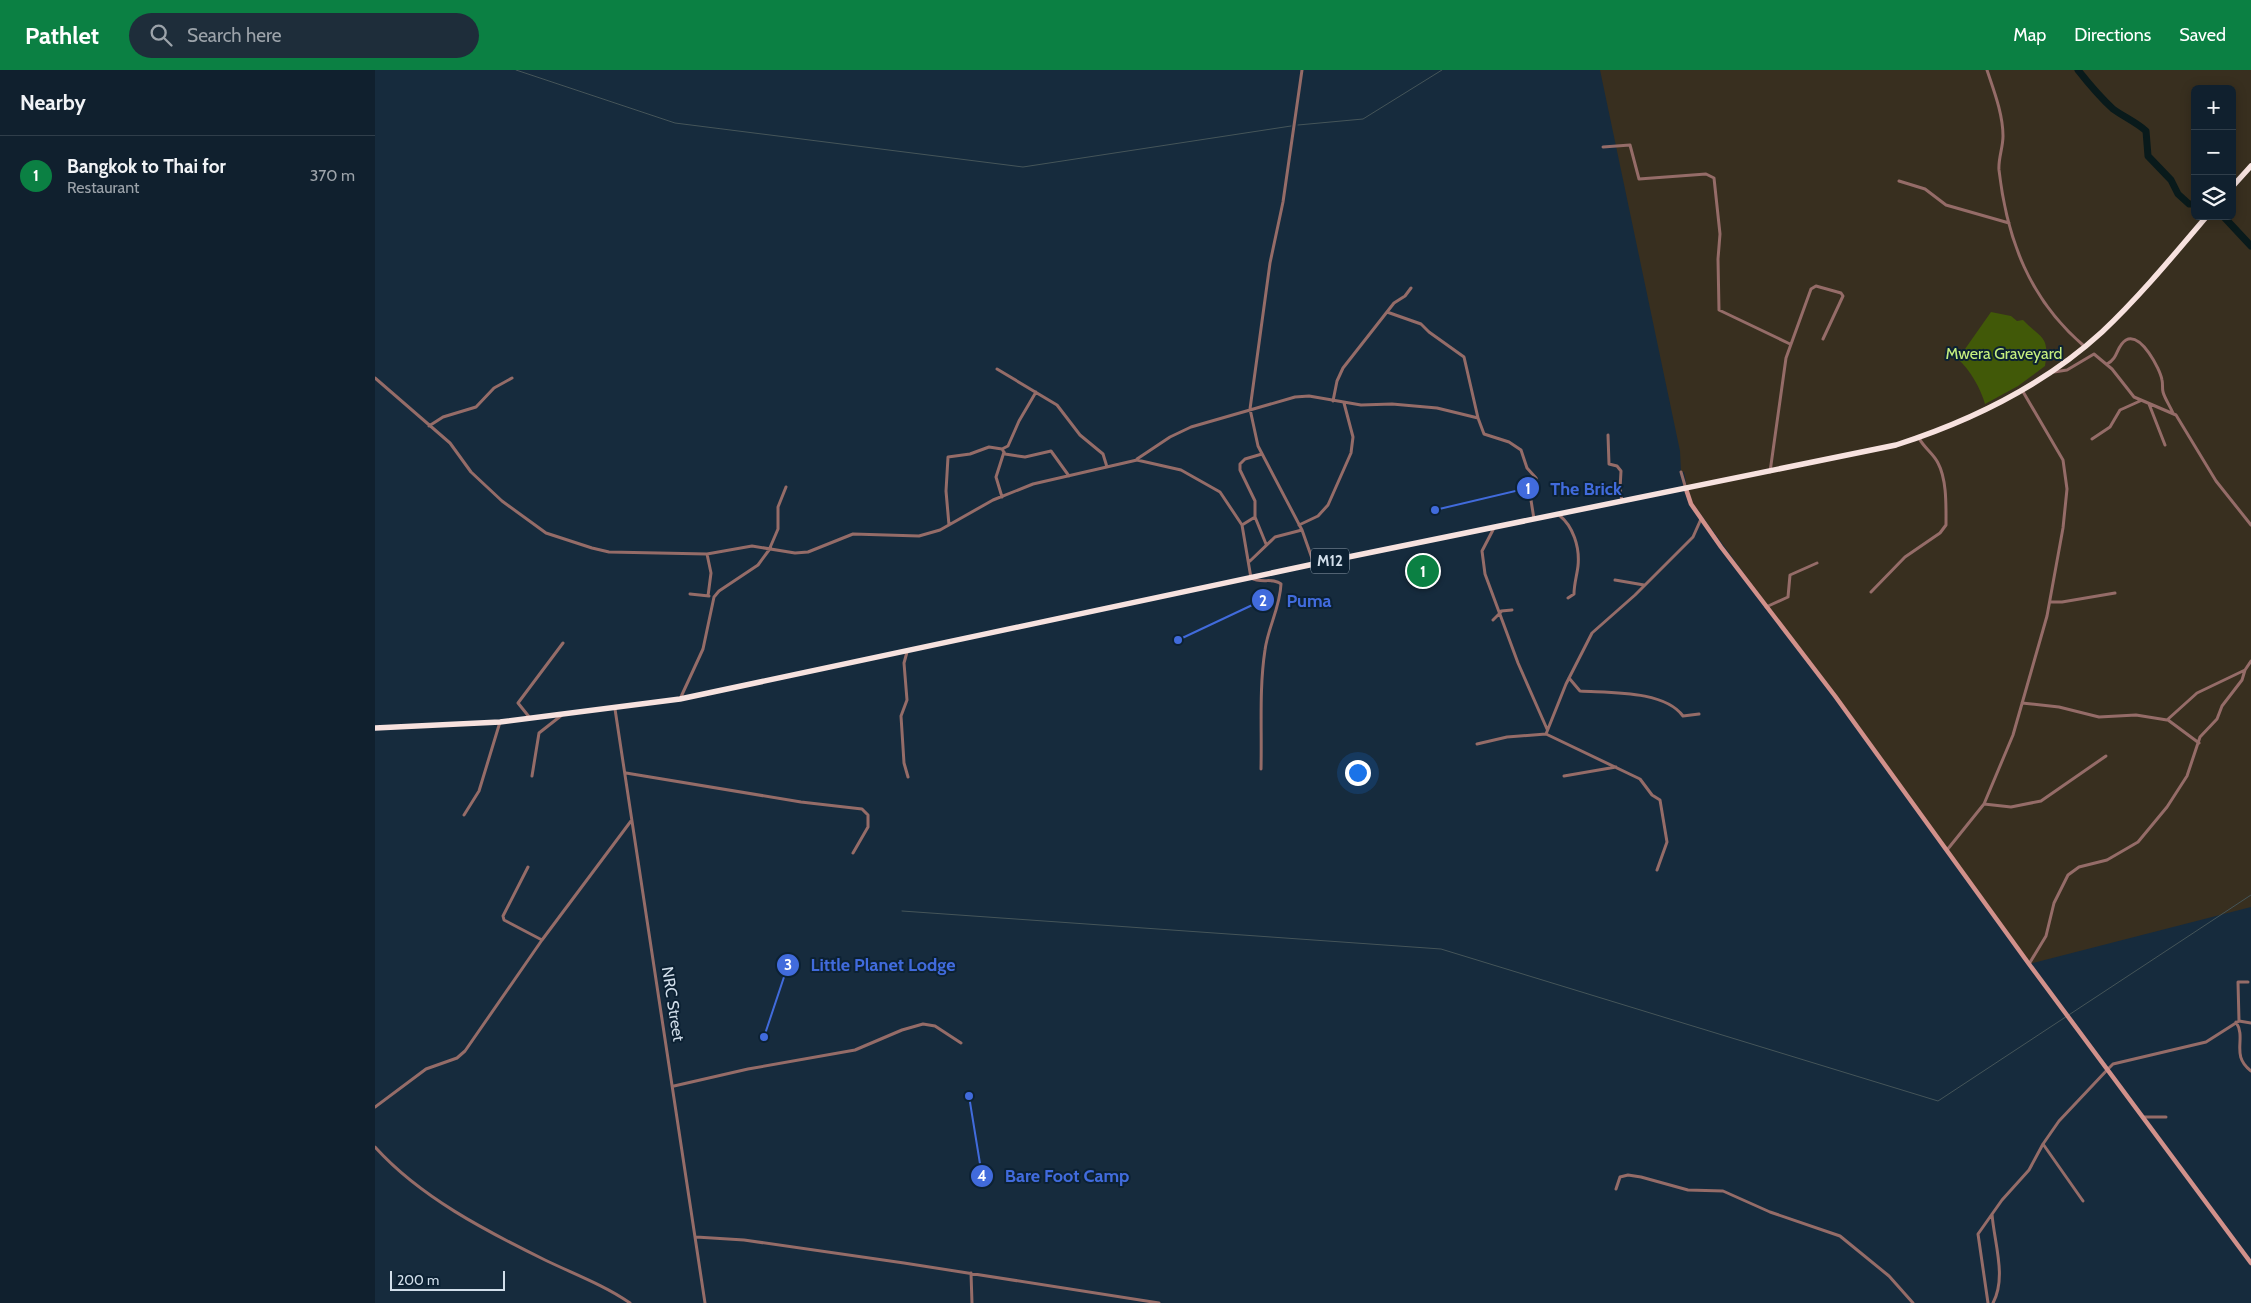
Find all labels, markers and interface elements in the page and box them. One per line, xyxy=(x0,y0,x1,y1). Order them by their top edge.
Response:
search box xyxy=(129,13,479,58)
text: Pathlet xyxy=(25,21,99,50)
icon: search xyxy=(147,21,175,49)
text: Search here xyxy=(187,24,281,47)
text: Map xyxy=(2013,24,2046,46)
text: Directions xyxy=(2074,24,2151,46)
text: Saved xyxy=(2179,24,2226,46)
map controls xyxy=(2191,85,2236,220)
button: + xyxy=(2191,85,2236,130)
text: Nearby xyxy=(20,90,86,115)
button: − xyxy=(2191,130,2236,175)
text: Bangkok to Thai for xyxy=(67,155,226,178)
text: 1 xyxy=(33,166,39,185)
text: 370 m xyxy=(310,166,355,185)
button: layers xyxy=(2191,175,2236,220)
text: Restaurant xyxy=(67,178,139,197)
park label: Mwera Graveyard xyxy=(1946,344,2062,363)
callout: The Brick xyxy=(1516,472,1632,505)
text: The Brick xyxy=(1550,478,1622,500)
text: 1 xyxy=(1525,480,1531,498)
road number: M12 xyxy=(1311,548,1349,574)
pin: 1 xyxy=(1407,552,1439,590)
callout: Puma xyxy=(1251,584,1341,617)
text: Puma xyxy=(1286,590,1332,612)
text: 2 xyxy=(1259,592,1267,610)
your location xyxy=(1345,760,1371,786)
callout: Little Planet Lodge xyxy=(776,949,966,982)
text: Little Planet Lodge xyxy=(810,954,956,976)
text: 3 xyxy=(784,956,792,974)
street label: NRC Street xyxy=(658,965,688,1043)
callout: Bare Foot Camp xyxy=(969,1159,1139,1192)
text: Bare Foot Camp xyxy=(1005,1165,1129,1187)
text: 4 xyxy=(977,1167,987,1185)
scale bar xyxy=(390,1268,505,1291)
text: 200 m xyxy=(397,1271,439,1289)

